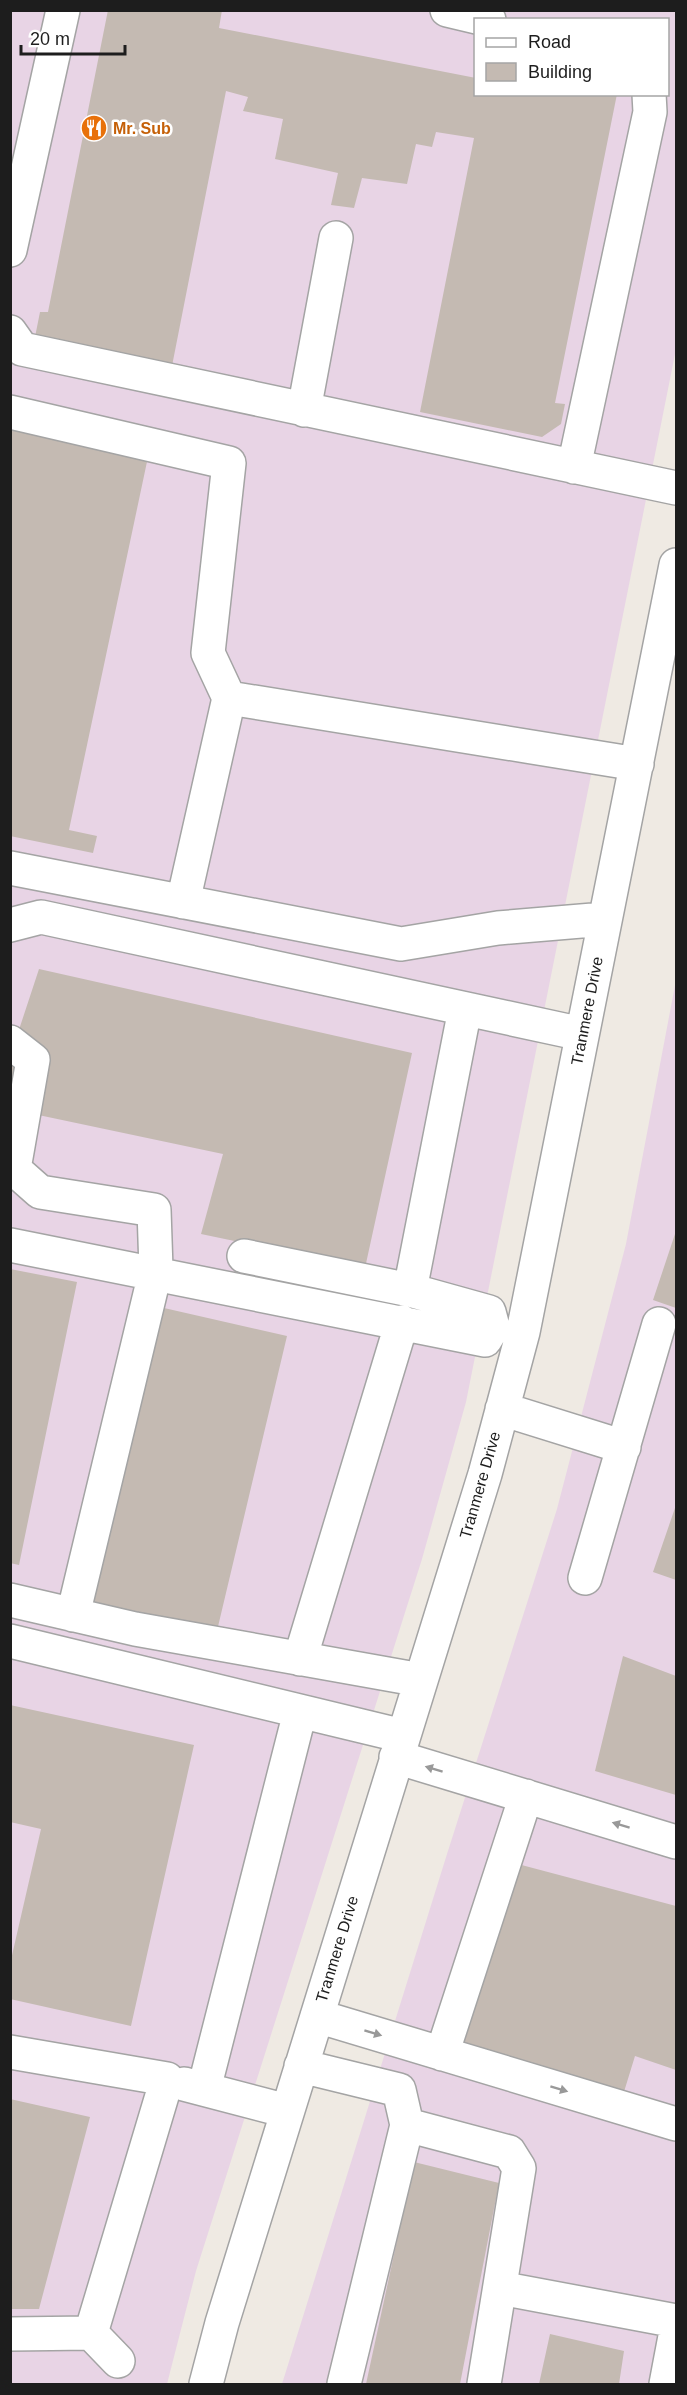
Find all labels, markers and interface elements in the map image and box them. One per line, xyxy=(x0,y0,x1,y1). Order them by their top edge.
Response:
scale bar xyxy=(21,18,124,56)
legend xyxy=(474,18,669,96)
text: 20 m xyxy=(30,29,70,49)
text: Road xyxy=(528,32,571,52)
text: Building xyxy=(528,62,592,82)
restaurant icon: Mr. Sub xyxy=(79,113,109,143)
place label: Mr. Sub xyxy=(113,120,171,137)
street label: Tranmere Drive xyxy=(568,955,606,1067)
street label: Tranmere Drive xyxy=(457,1429,503,1540)
one-way arrow xyxy=(425,1764,443,1773)
one-way arrow xyxy=(611,1820,629,1829)
street label: Tranmere Drive xyxy=(313,1894,361,2004)
one-way arrow xyxy=(364,2029,382,2038)
one-way arrow xyxy=(550,2085,568,2094)

